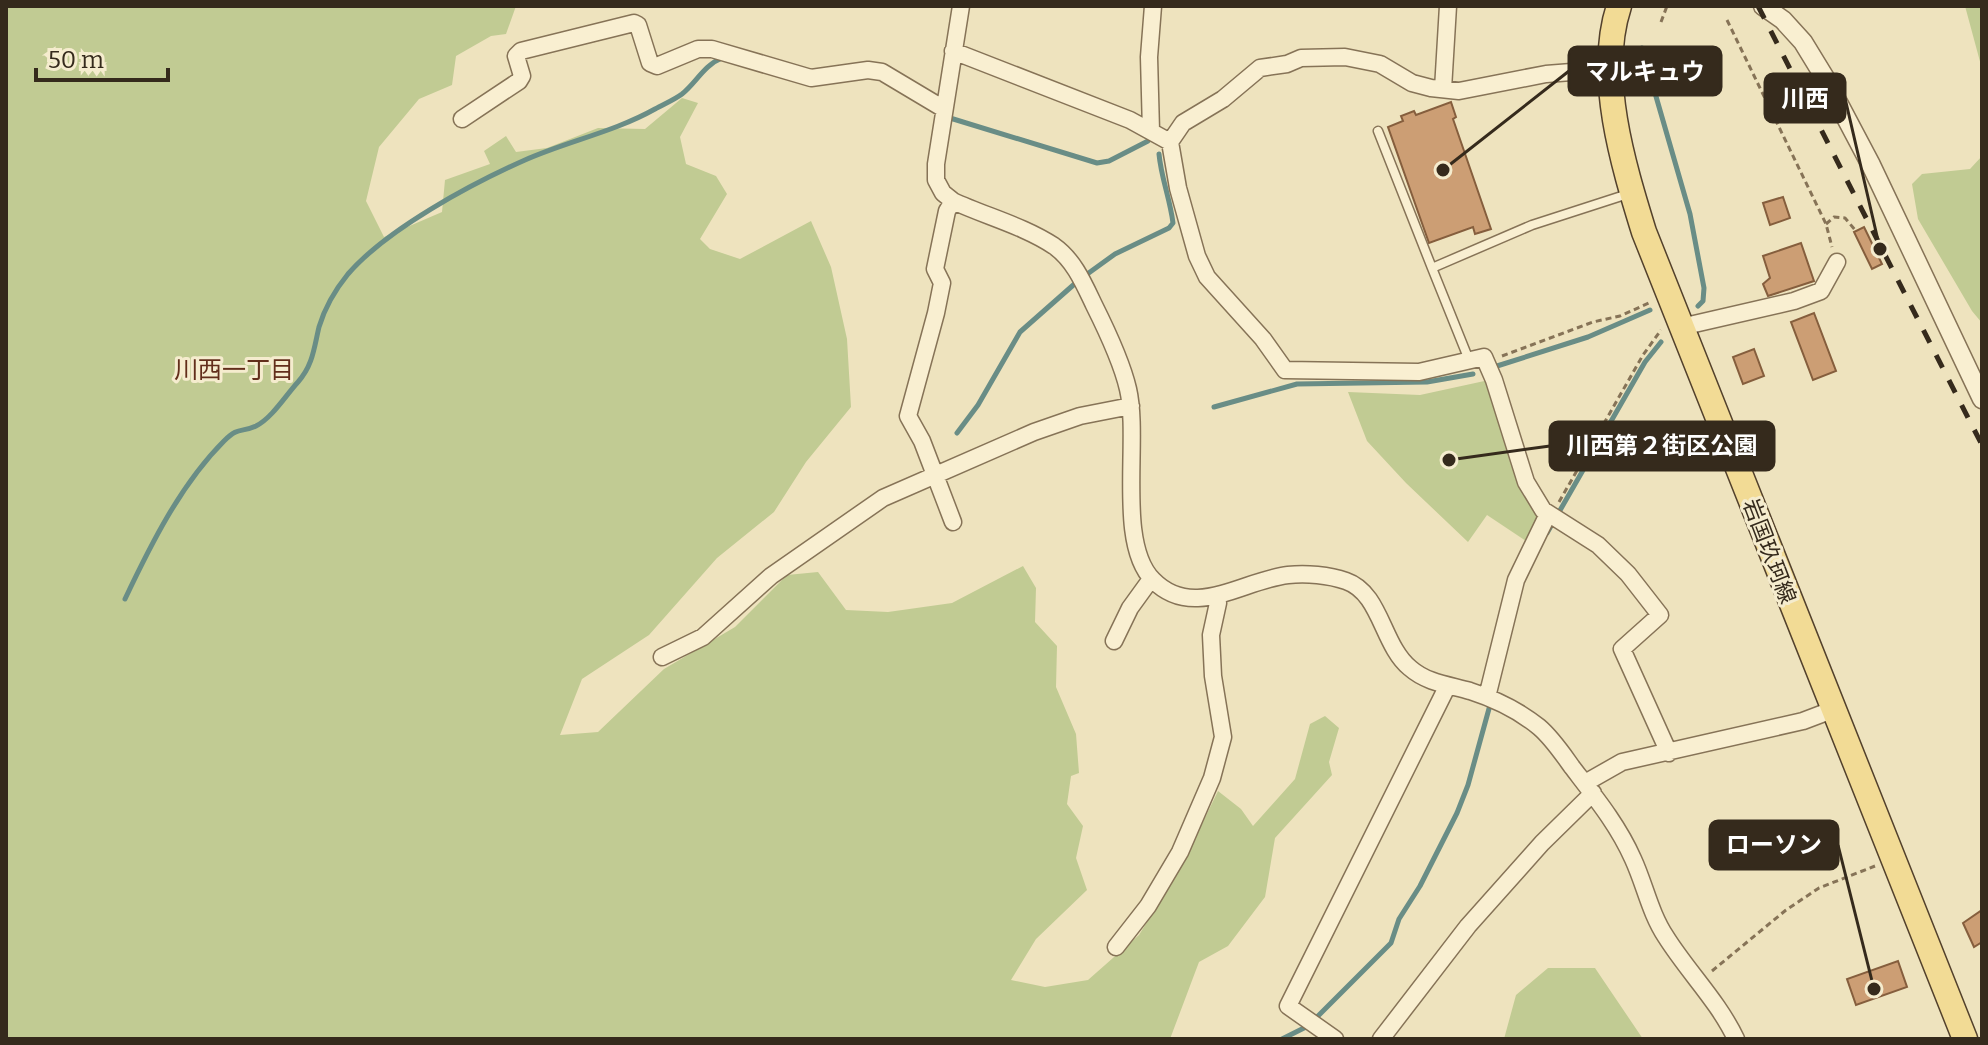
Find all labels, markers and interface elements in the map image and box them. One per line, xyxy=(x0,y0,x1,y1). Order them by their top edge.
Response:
scale bar xyxy=(36,32,168,82)
text: 50 m xyxy=(48,46,104,74)
callout: マルキュウ xyxy=(1569,47,1721,95)
text: マルキュウ xyxy=(1585,58,1705,86)
callout: 川西 xyxy=(1765,74,1845,122)
text: 川西 xyxy=(1781,85,1829,113)
district label: 川西一丁目 xyxy=(174,356,294,384)
callout: 川西第２街区公園 xyxy=(1550,422,1774,470)
text: 川西第２街区公園 xyxy=(1566,432,1758,460)
street label: 岩国玖珂線 xyxy=(1737,495,1802,607)
callout: ローソン xyxy=(1710,821,1838,869)
text: ローソン xyxy=(1726,831,1822,859)

